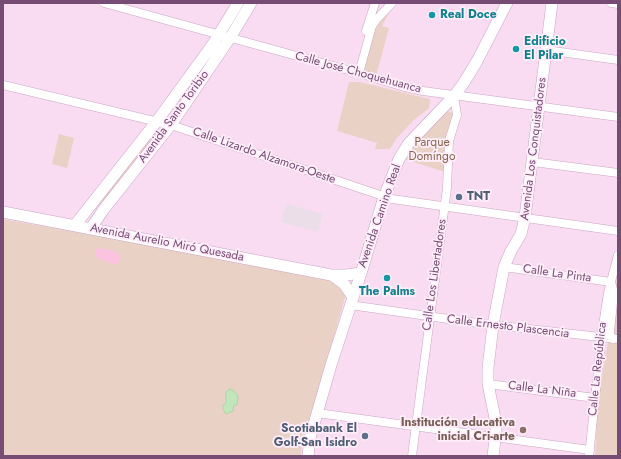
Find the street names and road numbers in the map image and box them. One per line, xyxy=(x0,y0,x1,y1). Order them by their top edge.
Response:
street label: Calle José Choquehuanca xyxy=(293,49,423,97)
street label: Avenida Santo Toribio xyxy=(136,68,212,166)
street label: Avenida Los Conquistadores xyxy=(518,77,550,221)
street label: Calle Lizardo Alzamora-Oeste xyxy=(191,125,337,187)
street label: Avenida Camino Real xyxy=(356,162,404,270)
street label: Calle Los Libertadores xyxy=(420,218,450,332)
street label: Avenida Aurelio Miró Quesada xyxy=(89,221,245,265)
street label: Calle La Pinta xyxy=(522,262,592,286)
street label: Calle Ernesto Plascencia xyxy=(446,312,570,342)
street label: Calle La República xyxy=(586,321,610,417)
street label: Calle La Niña xyxy=(507,379,577,401)

